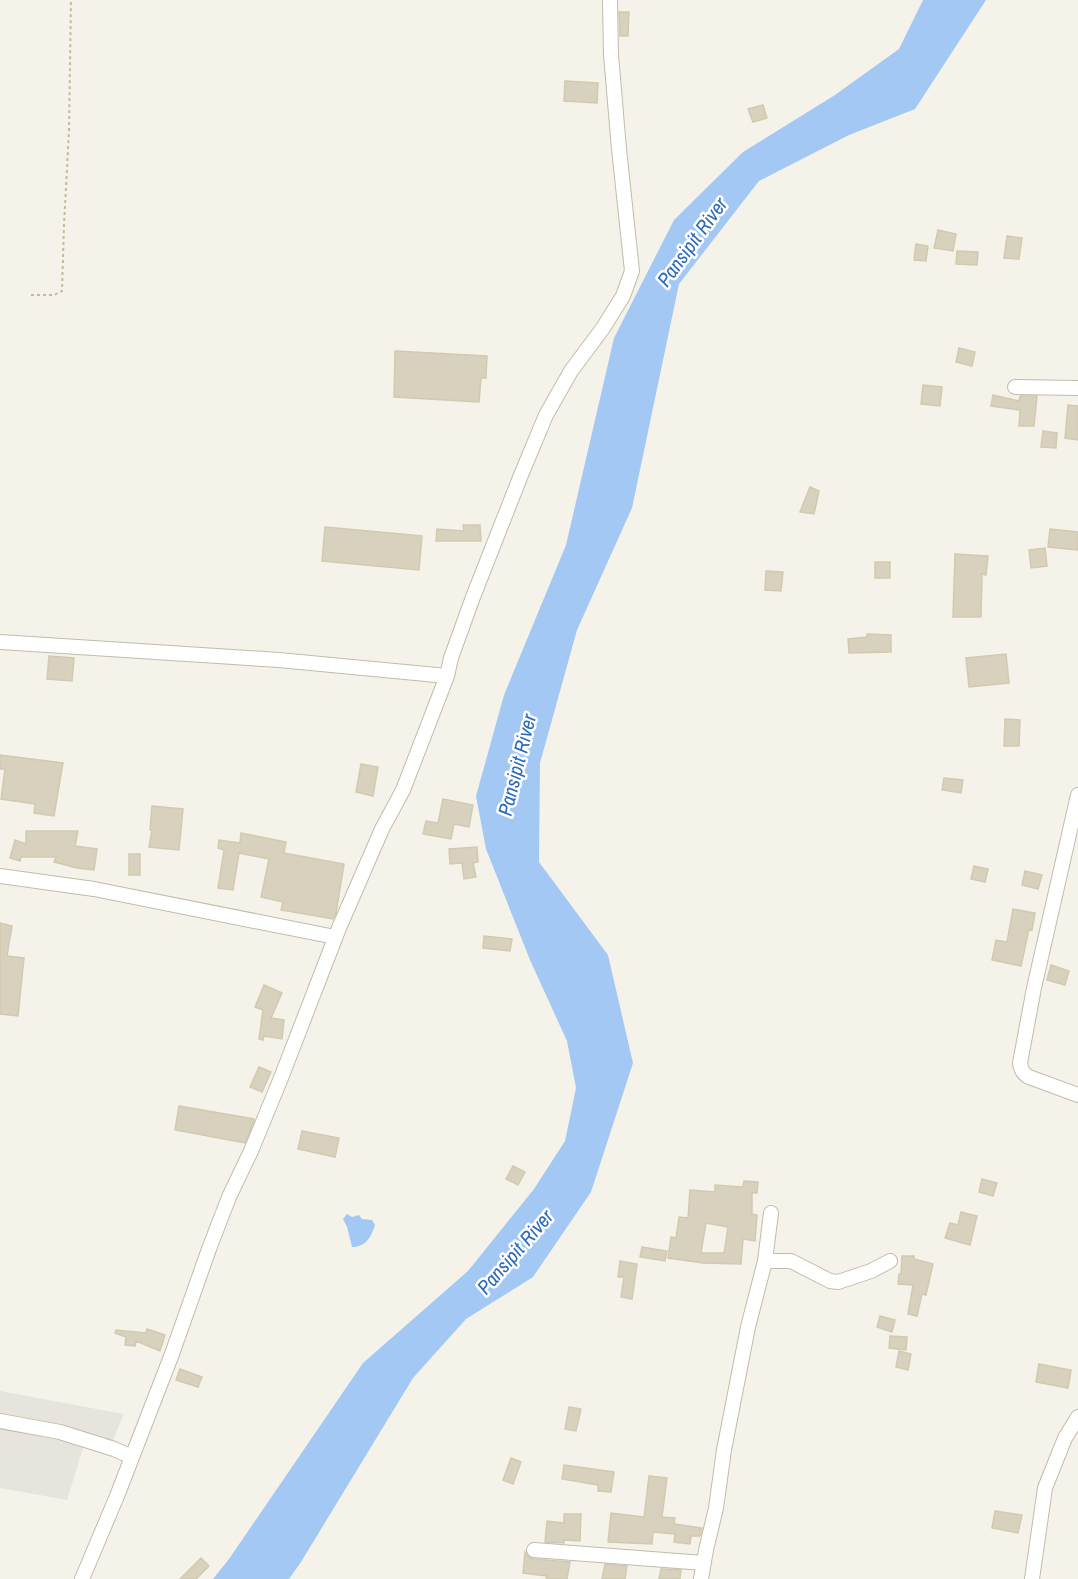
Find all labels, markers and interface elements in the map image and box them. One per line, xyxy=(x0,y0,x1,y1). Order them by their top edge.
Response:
water label: Pansipit River xyxy=(650,191,733,292)
water label: Pansipit River xyxy=(491,711,542,819)
water label: Pansipit River xyxy=(470,1203,559,1300)

